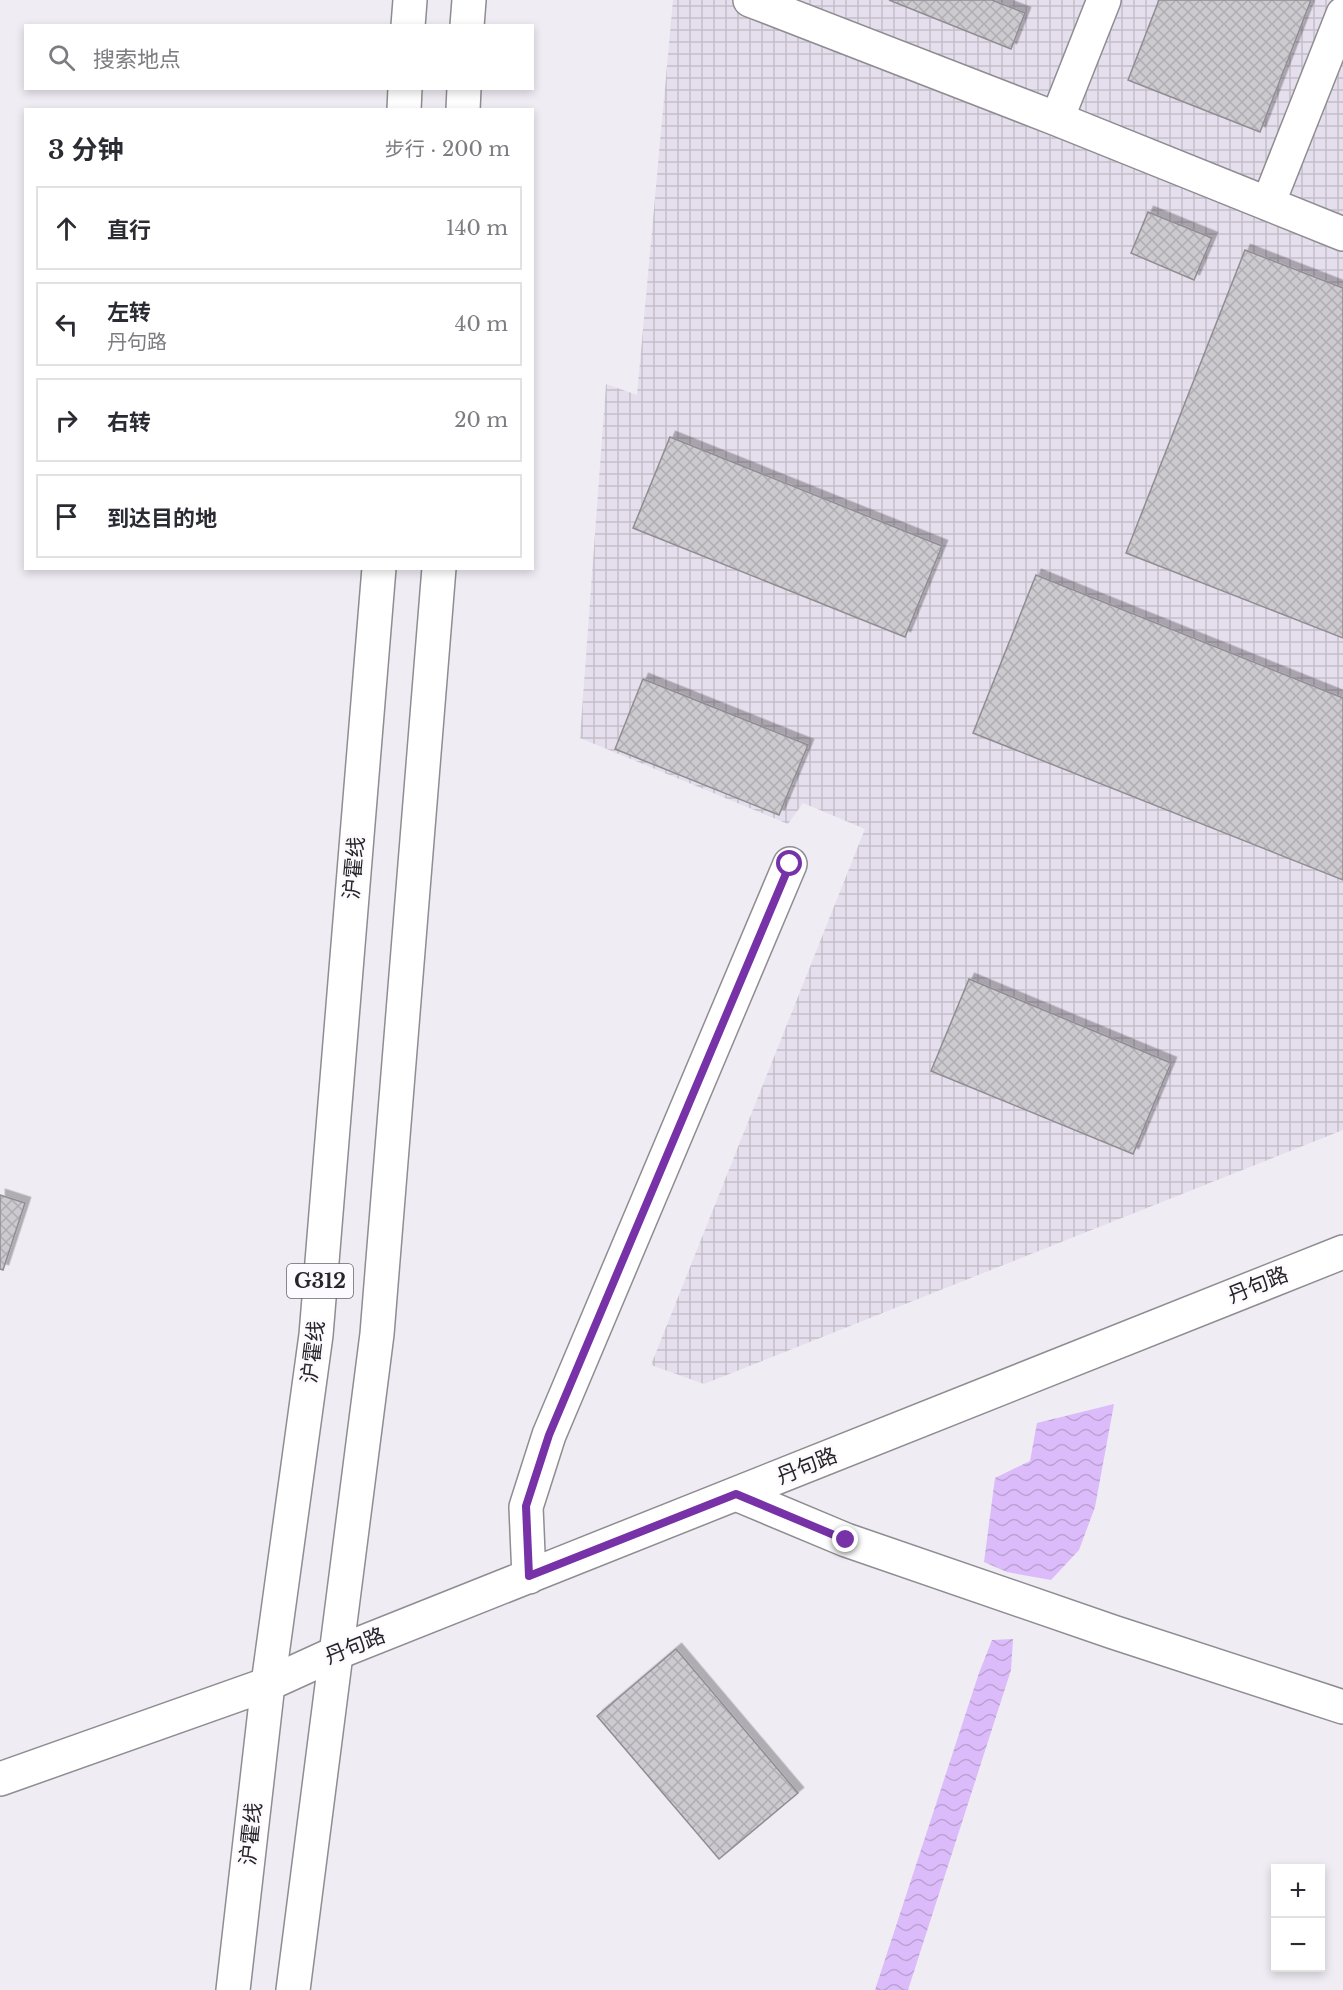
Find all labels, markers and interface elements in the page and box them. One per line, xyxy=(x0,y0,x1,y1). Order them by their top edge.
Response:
search box xyxy=(24,24,534,90)
icon: search xyxy=(45,41,78,74)
text: 搜索地点 xyxy=(93,46,181,73)
text: 3 分钟 xyxy=(48,134,123,166)
text: 步行 · 200 m xyxy=(385,137,510,161)
icon: ahead xyxy=(50,212,83,245)
text: 140 m xyxy=(446,216,508,240)
text: 直行 xyxy=(107,217,151,244)
text: 左转 xyxy=(107,299,151,326)
icon: left xyxy=(50,308,83,341)
text: 40 m xyxy=(455,312,508,336)
text: 丹句路 xyxy=(107,330,167,354)
icon: right xyxy=(50,404,83,437)
text: 20 m xyxy=(454,408,508,432)
text: 右转 xyxy=(107,409,151,436)
icon: arrive xyxy=(50,500,83,533)
text: 到达目的地 xyxy=(107,505,217,532)
street label: 沪霍线 xyxy=(338,835,370,901)
route start xyxy=(776,850,802,876)
street label: 丹句路 xyxy=(1224,1261,1292,1309)
road number: G312 xyxy=(287,1264,353,1298)
street label: 沪霍线 xyxy=(296,1319,330,1385)
street label: 丹句路 xyxy=(773,1442,841,1490)
route end xyxy=(832,1526,858,1552)
street label: 丹句路 xyxy=(321,1622,389,1670)
street label: 沪霍线 xyxy=(235,1801,267,1867)
map controls xyxy=(1271,1864,1325,1972)
button: + xyxy=(1271,1864,1325,1918)
button: − xyxy=(1271,1918,1325,1972)

